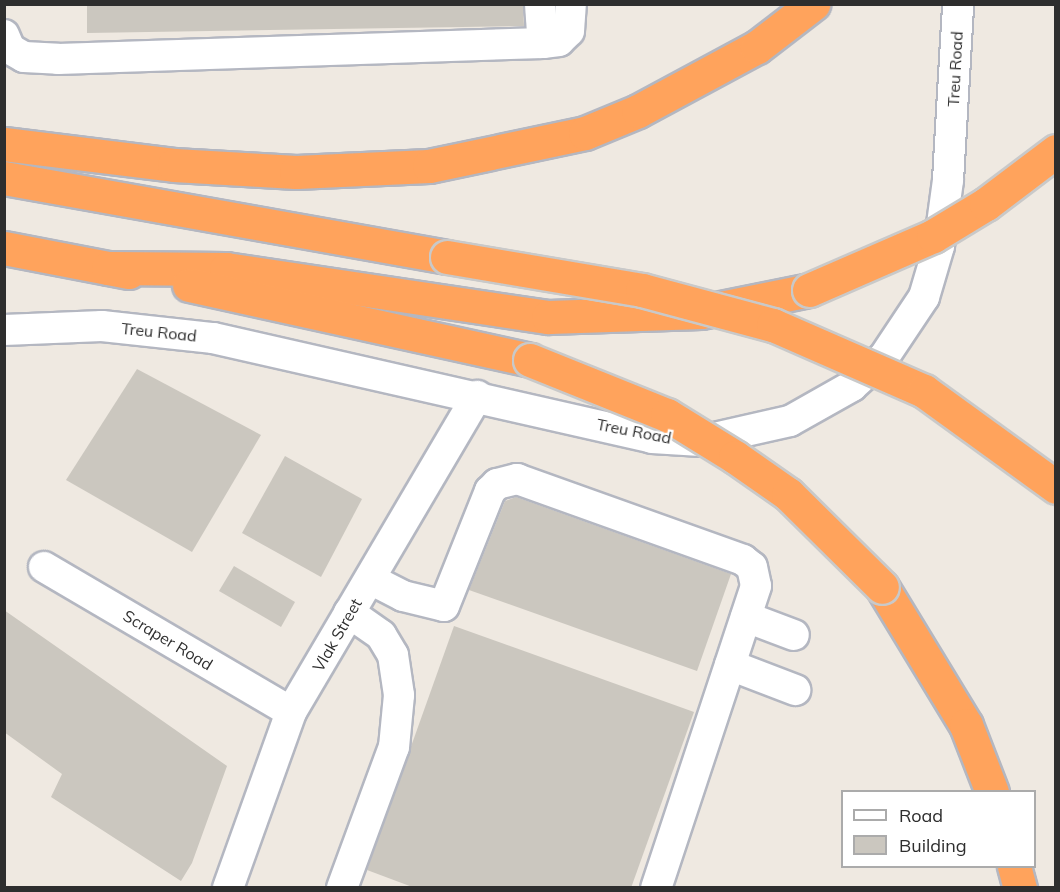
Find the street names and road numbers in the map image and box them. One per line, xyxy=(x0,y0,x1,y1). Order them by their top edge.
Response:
street label: Treu Road xyxy=(943,31,967,107)
street label: Treu Road xyxy=(120,319,198,345)
street label: Treu Road xyxy=(595,414,673,448)
street label: Vlak Street xyxy=(308,595,366,675)
street label: Scraper Road xyxy=(120,606,216,674)

